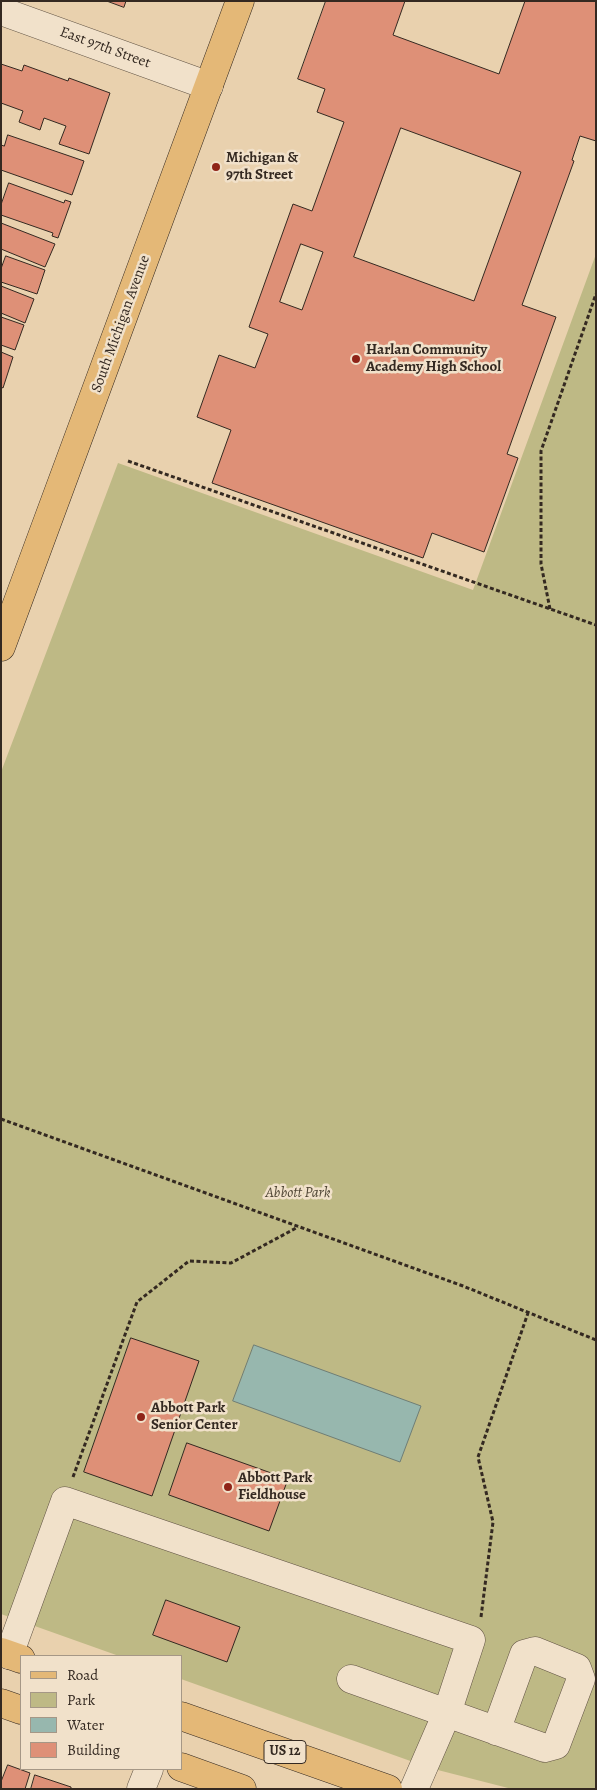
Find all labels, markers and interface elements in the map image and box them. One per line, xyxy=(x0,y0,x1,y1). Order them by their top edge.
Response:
street label: East 97th Street xyxy=(57,23,153,73)
place label: Michigan & 97th Street xyxy=(226,149,298,184)
marker: Michigan & 97th Street xyxy=(210,161,222,173)
street label: South Michigan Avenue xyxy=(88,253,154,395)
place label: Harlan Community Academy High School xyxy=(366,341,501,376)
marker: Harlan Community Academy High School xyxy=(350,353,362,365)
park label: Abbott Park xyxy=(266,1184,330,1202)
place label: Abbott Park Senior Center xyxy=(151,1399,238,1434)
marker: Abbott Park Senior Center xyxy=(135,1411,147,1423)
place label: Abbott Park Fieldhouse xyxy=(238,1469,312,1504)
marker: Abbott Park Fieldhouse xyxy=(222,1481,234,1493)
legend xyxy=(20,1655,182,1770)
text: Road xyxy=(67,1665,98,1685)
text: Park xyxy=(67,1690,95,1710)
text: Water xyxy=(67,1715,104,1735)
text: Building xyxy=(67,1740,120,1760)
road number: US 12 xyxy=(264,1740,306,1764)

